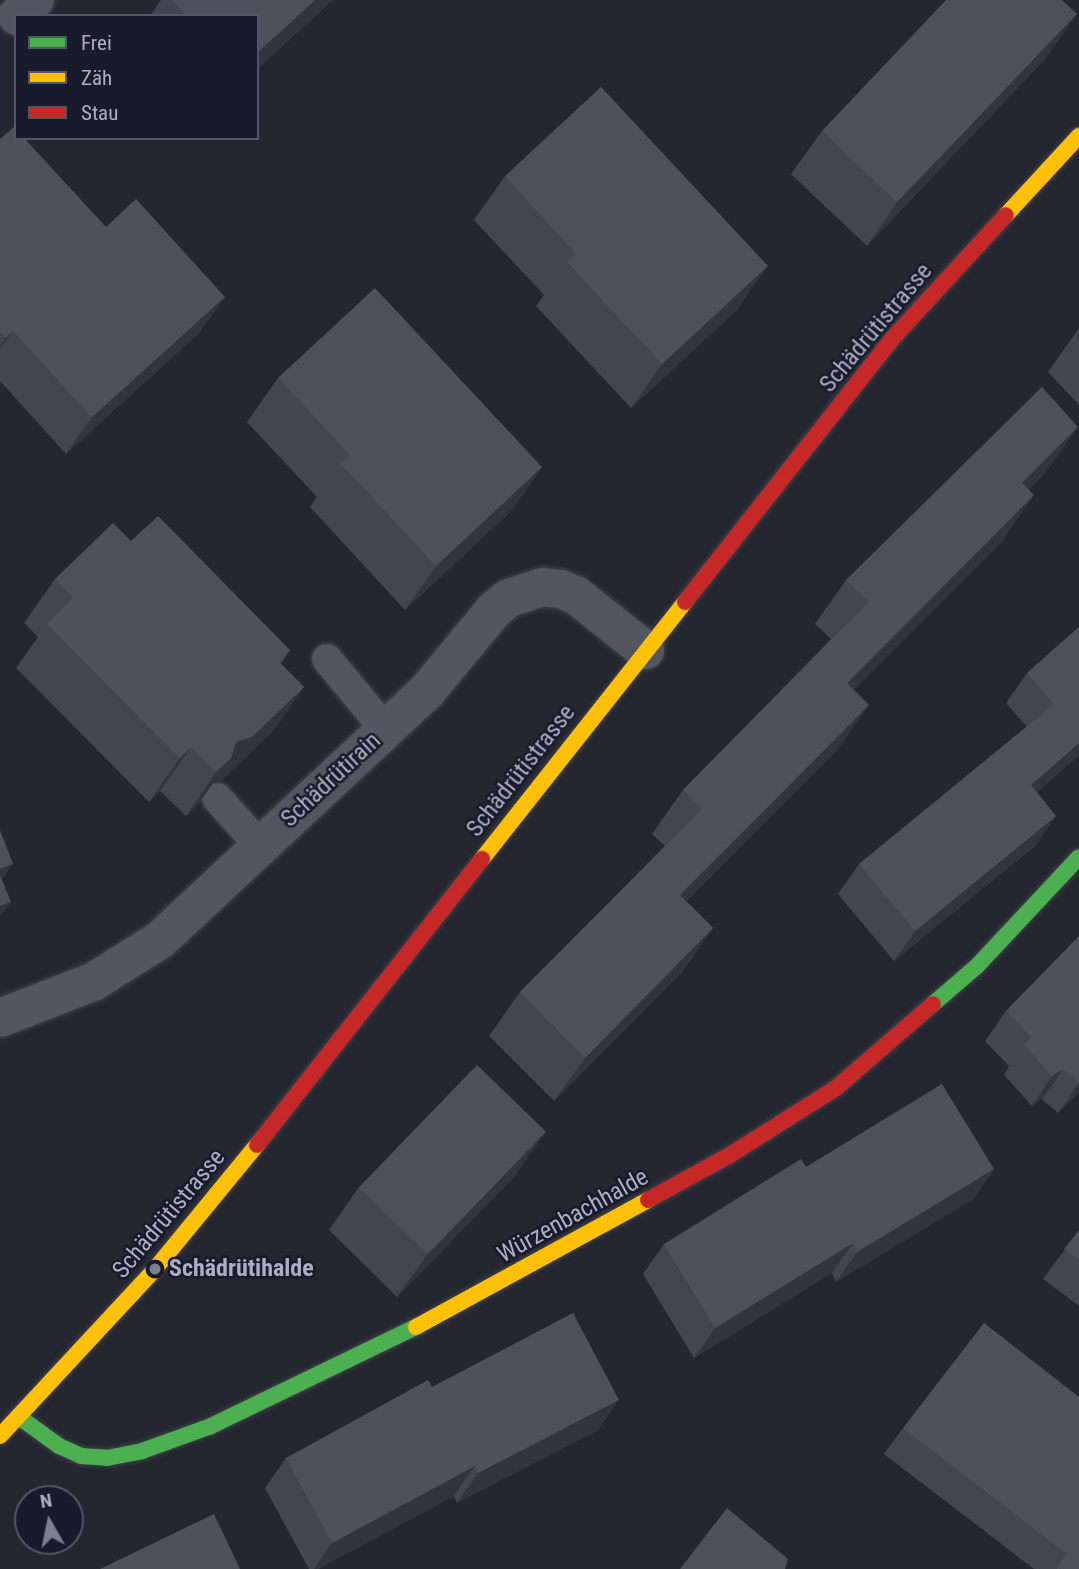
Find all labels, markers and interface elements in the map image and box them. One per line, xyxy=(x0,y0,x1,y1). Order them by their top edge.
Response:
legend xyxy=(14,14,259,140)
text: Frei xyxy=(81,31,112,55)
text: Zäh xyxy=(81,66,112,90)
text: Stau xyxy=(81,101,118,125)
street label: Schädrütistrasse xyxy=(814,258,938,398)
street label: Schädrütistrasse xyxy=(461,699,581,843)
street label: Schädrütirain xyxy=(275,727,387,833)
street label: Schädrütistrasse xyxy=(107,1144,231,1284)
street label: Würzenbachhalde xyxy=(493,1163,653,1269)
place label: Schädrütihalde xyxy=(169,1255,314,1283)
marker: Schädrütihalde xyxy=(147,1261,163,1277)
north arrow xyxy=(14,1485,84,1555)
text: N xyxy=(38,1488,53,1513)

